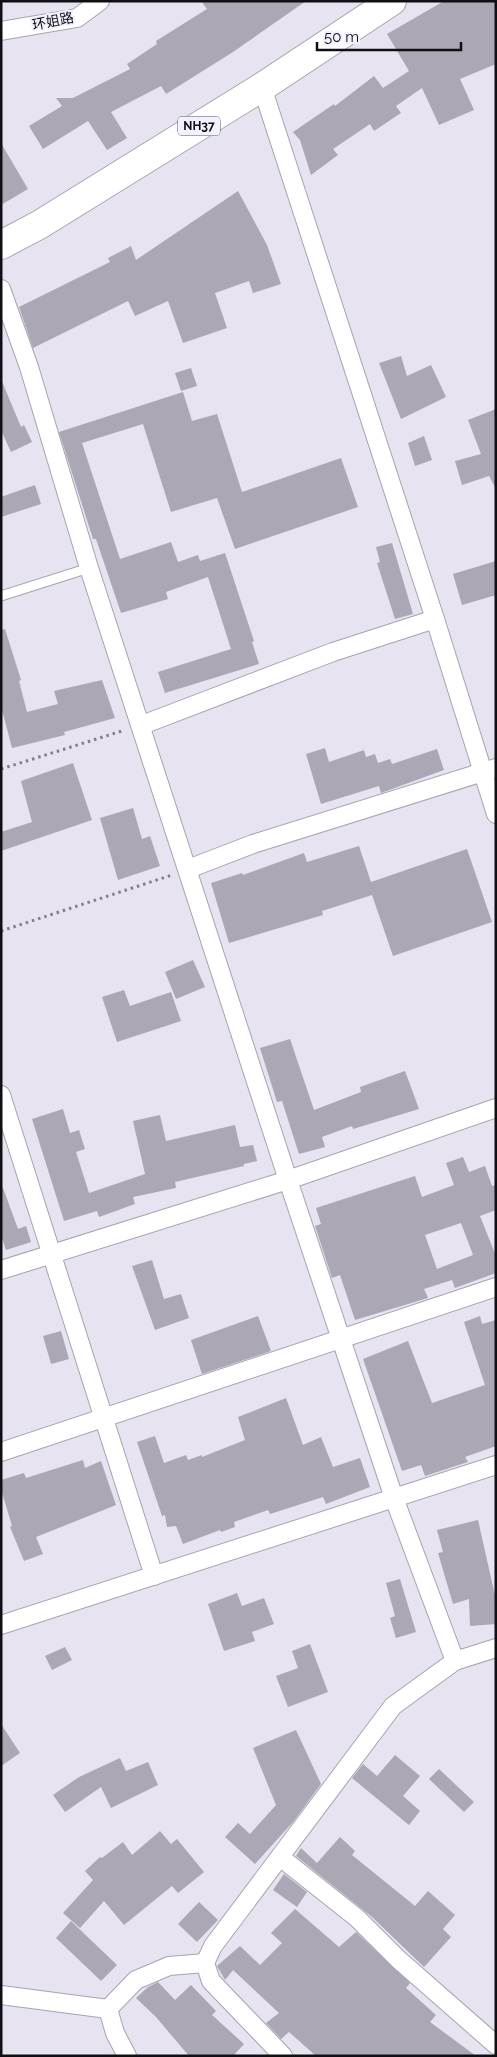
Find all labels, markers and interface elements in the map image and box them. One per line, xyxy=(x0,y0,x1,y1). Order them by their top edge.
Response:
street label: 环姐路 xyxy=(31,9,75,33)
scale bar xyxy=(317,20,461,52)
text: 50 m xyxy=(324,28,359,46)
road number: NH37 xyxy=(178,116,220,136)

